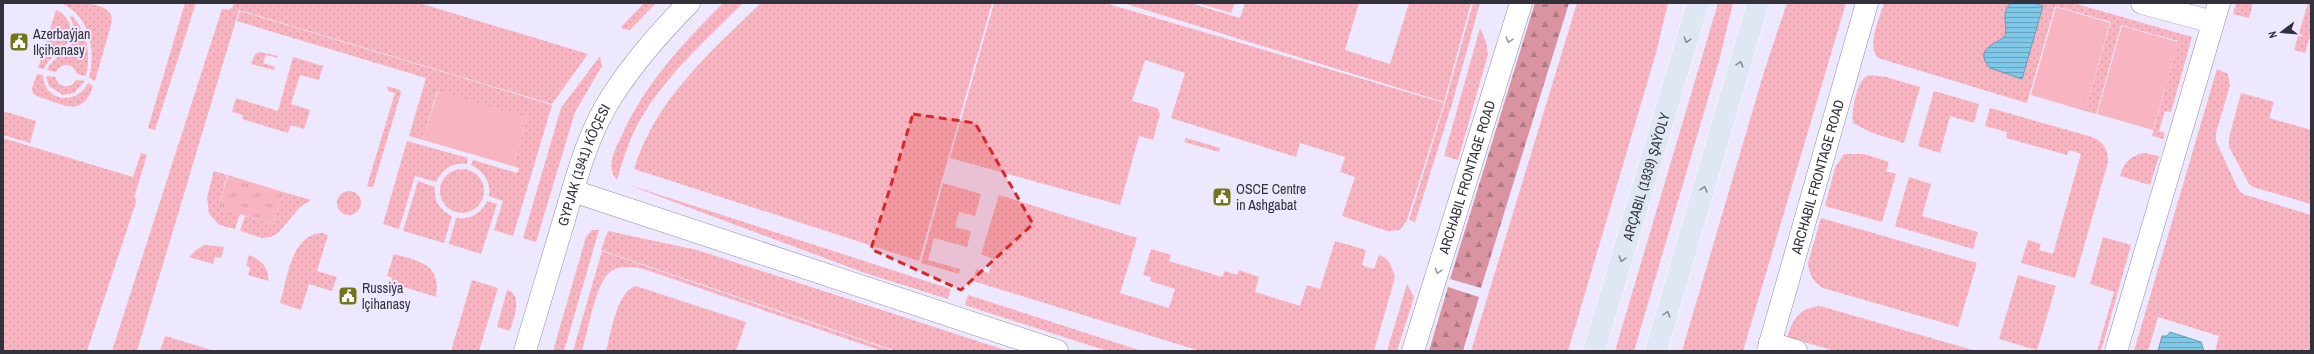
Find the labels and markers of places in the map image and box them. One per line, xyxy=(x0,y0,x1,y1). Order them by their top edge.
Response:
place label: Azerbaýjan Ilçihanasy xyxy=(32,25,90,59)
public building icon: Azerbaýjan Ilçihanasy xyxy=(8,31,30,53)
place label: OSCE Centre in Ashgabat xyxy=(1236,180,1306,214)
public building icon: OSCE Centre in Ashgabat xyxy=(1211,186,1233,208)
place label: Russiýa lçihanasy xyxy=(362,279,411,313)
public building icon: Russiýa lçihanasy xyxy=(337,285,359,307)

